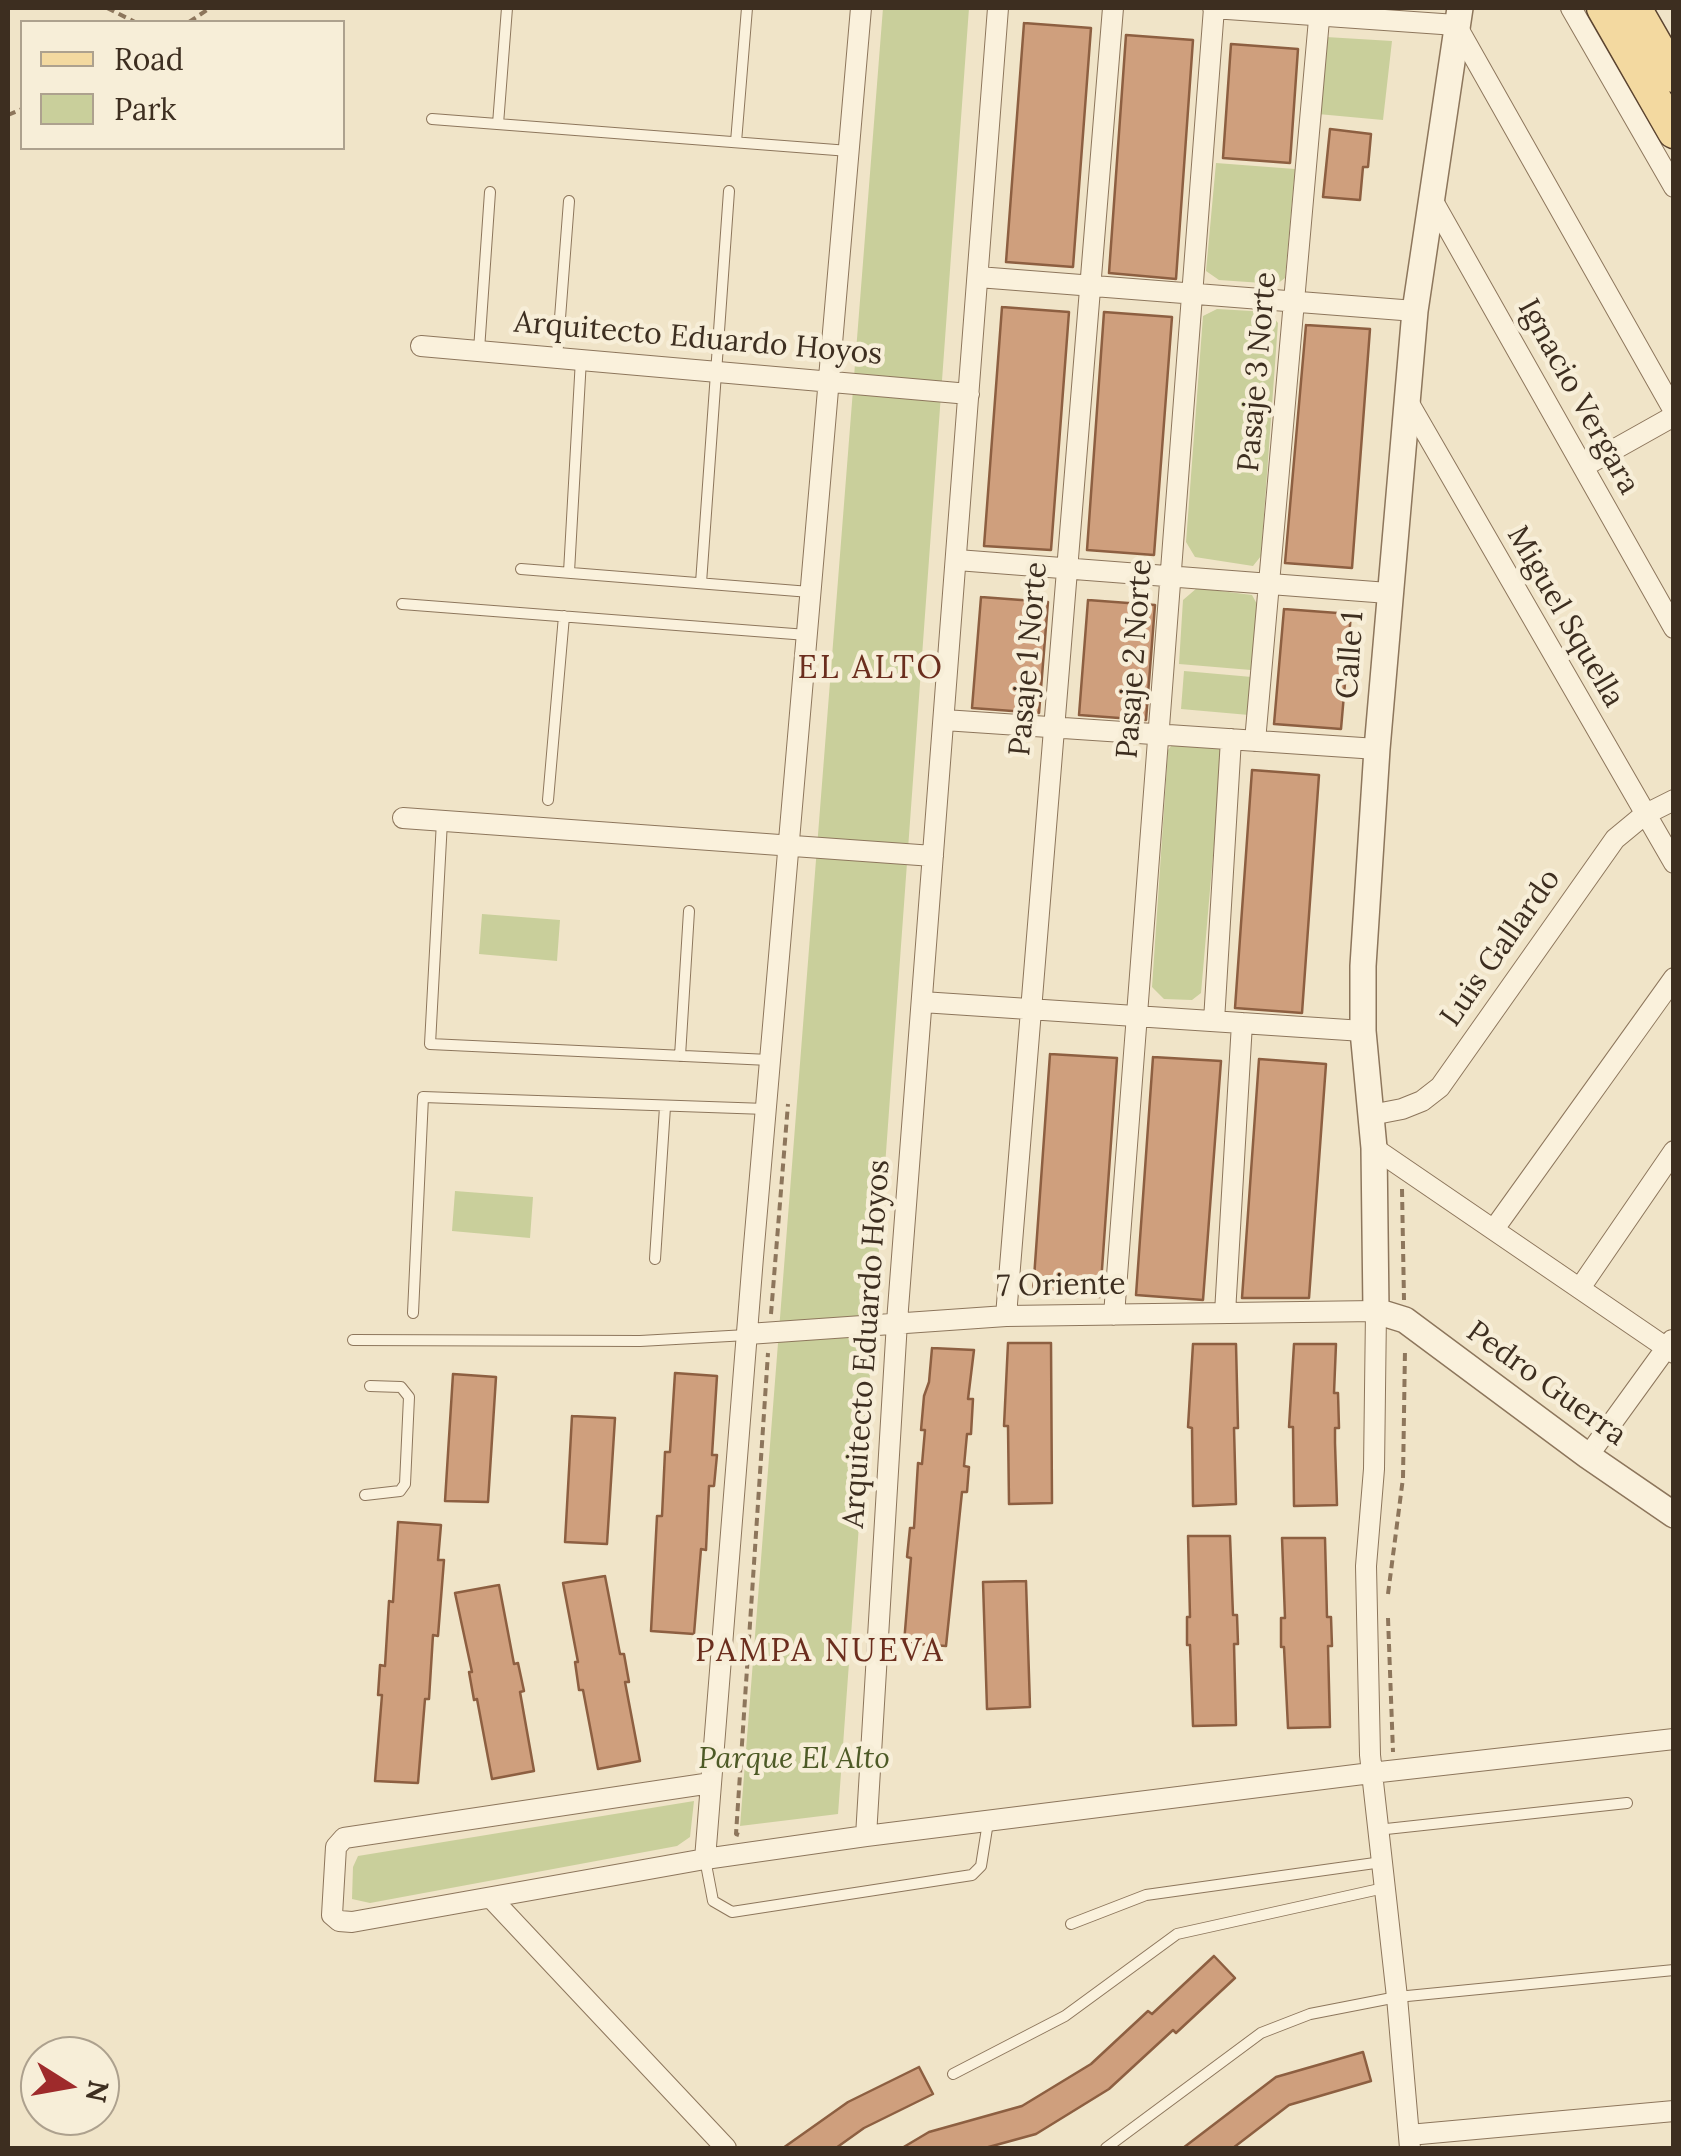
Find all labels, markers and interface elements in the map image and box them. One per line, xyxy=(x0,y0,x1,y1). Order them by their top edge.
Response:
legend xyxy=(20,20,345,150)
text: Road xyxy=(114,40,184,78)
text: Park xyxy=(114,90,176,128)
street label: Pasaje 3 Norte xyxy=(1231,271,1285,473)
street label: Ignacio Vergara xyxy=(1510,293,1646,501)
street label: Arquitecto Eduardo Hoyos xyxy=(512,305,884,373)
street label: Miguel Squella xyxy=(1499,520,1631,714)
street label: Pasaje 2 Norte xyxy=(1110,558,1160,760)
street label: Pasaje 1 Norte xyxy=(1003,560,1055,758)
street label: Calle 1 xyxy=(1330,610,1372,700)
district label: EL ALTO xyxy=(798,650,944,688)
street label: Luis Gallardo xyxy=(1434,862,1568,1034)
street label: Arquitecto Eduardo Hoyos xyxy=(836,1158,898,1530)
street label: 7 Oriente xyxy=(996,1267,1126,1305)
street label: Pedro Guerra xyxy=(1459,1314,1633,1454)
district label: PAMPA NUEVA xyxy=(695,1633,945,1671)
park label: Parque El Alto xyxy=(698,1741,890,1777)
north arrow xyxy=(20,2036,120,2136)
text: N xyxy=(78,2077,117,2105)

